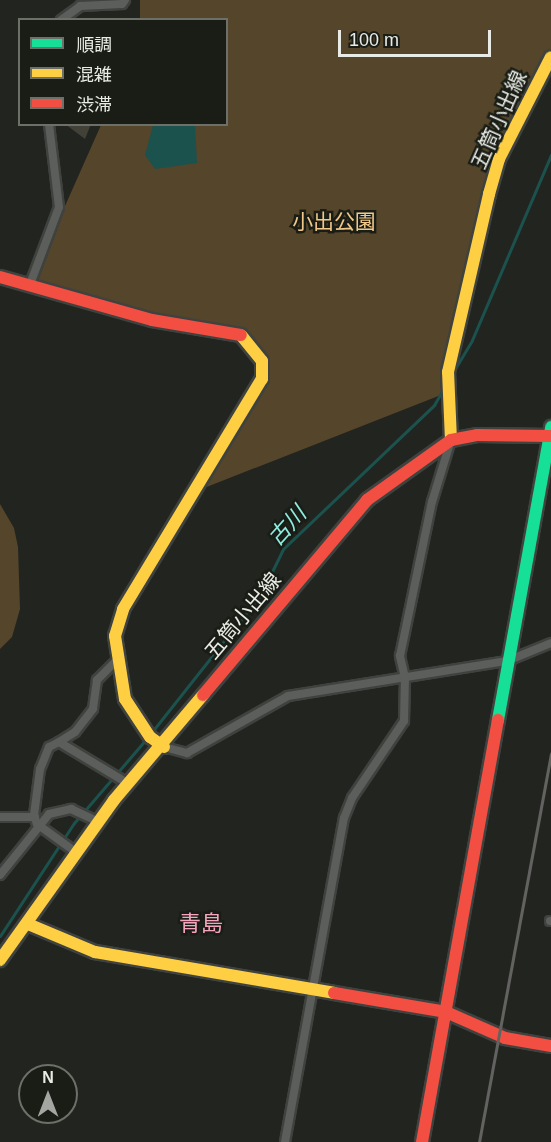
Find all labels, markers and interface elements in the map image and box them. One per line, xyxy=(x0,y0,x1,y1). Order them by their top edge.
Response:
legend xyxy=(18,18,228,126)
scale bar xyxy=(341,18,494,56)
text: 100 m xyxy=(349,30,399,50)
text: 順調 xyxy=(76,35,112,55)
text: 混雑 xyxy=(76,65,112,85)
street label: 五筒小出線 xyxy=(466,67,532,173)
text: 渋滞 xyxy=(76,95,112,115)
park label: 小出公園 xyxy=(292,209,376,235)
water label: 古川 xyxy=(262,501,312,551)
street label: 五筒小出線 xyxy=(200,568,286,664)
district label: 青島 xyxy=(179,911,223,937)
north arrow xyxy=(18,1064,78,1124)
text: N xyxy=(42,1069,54,1086)

